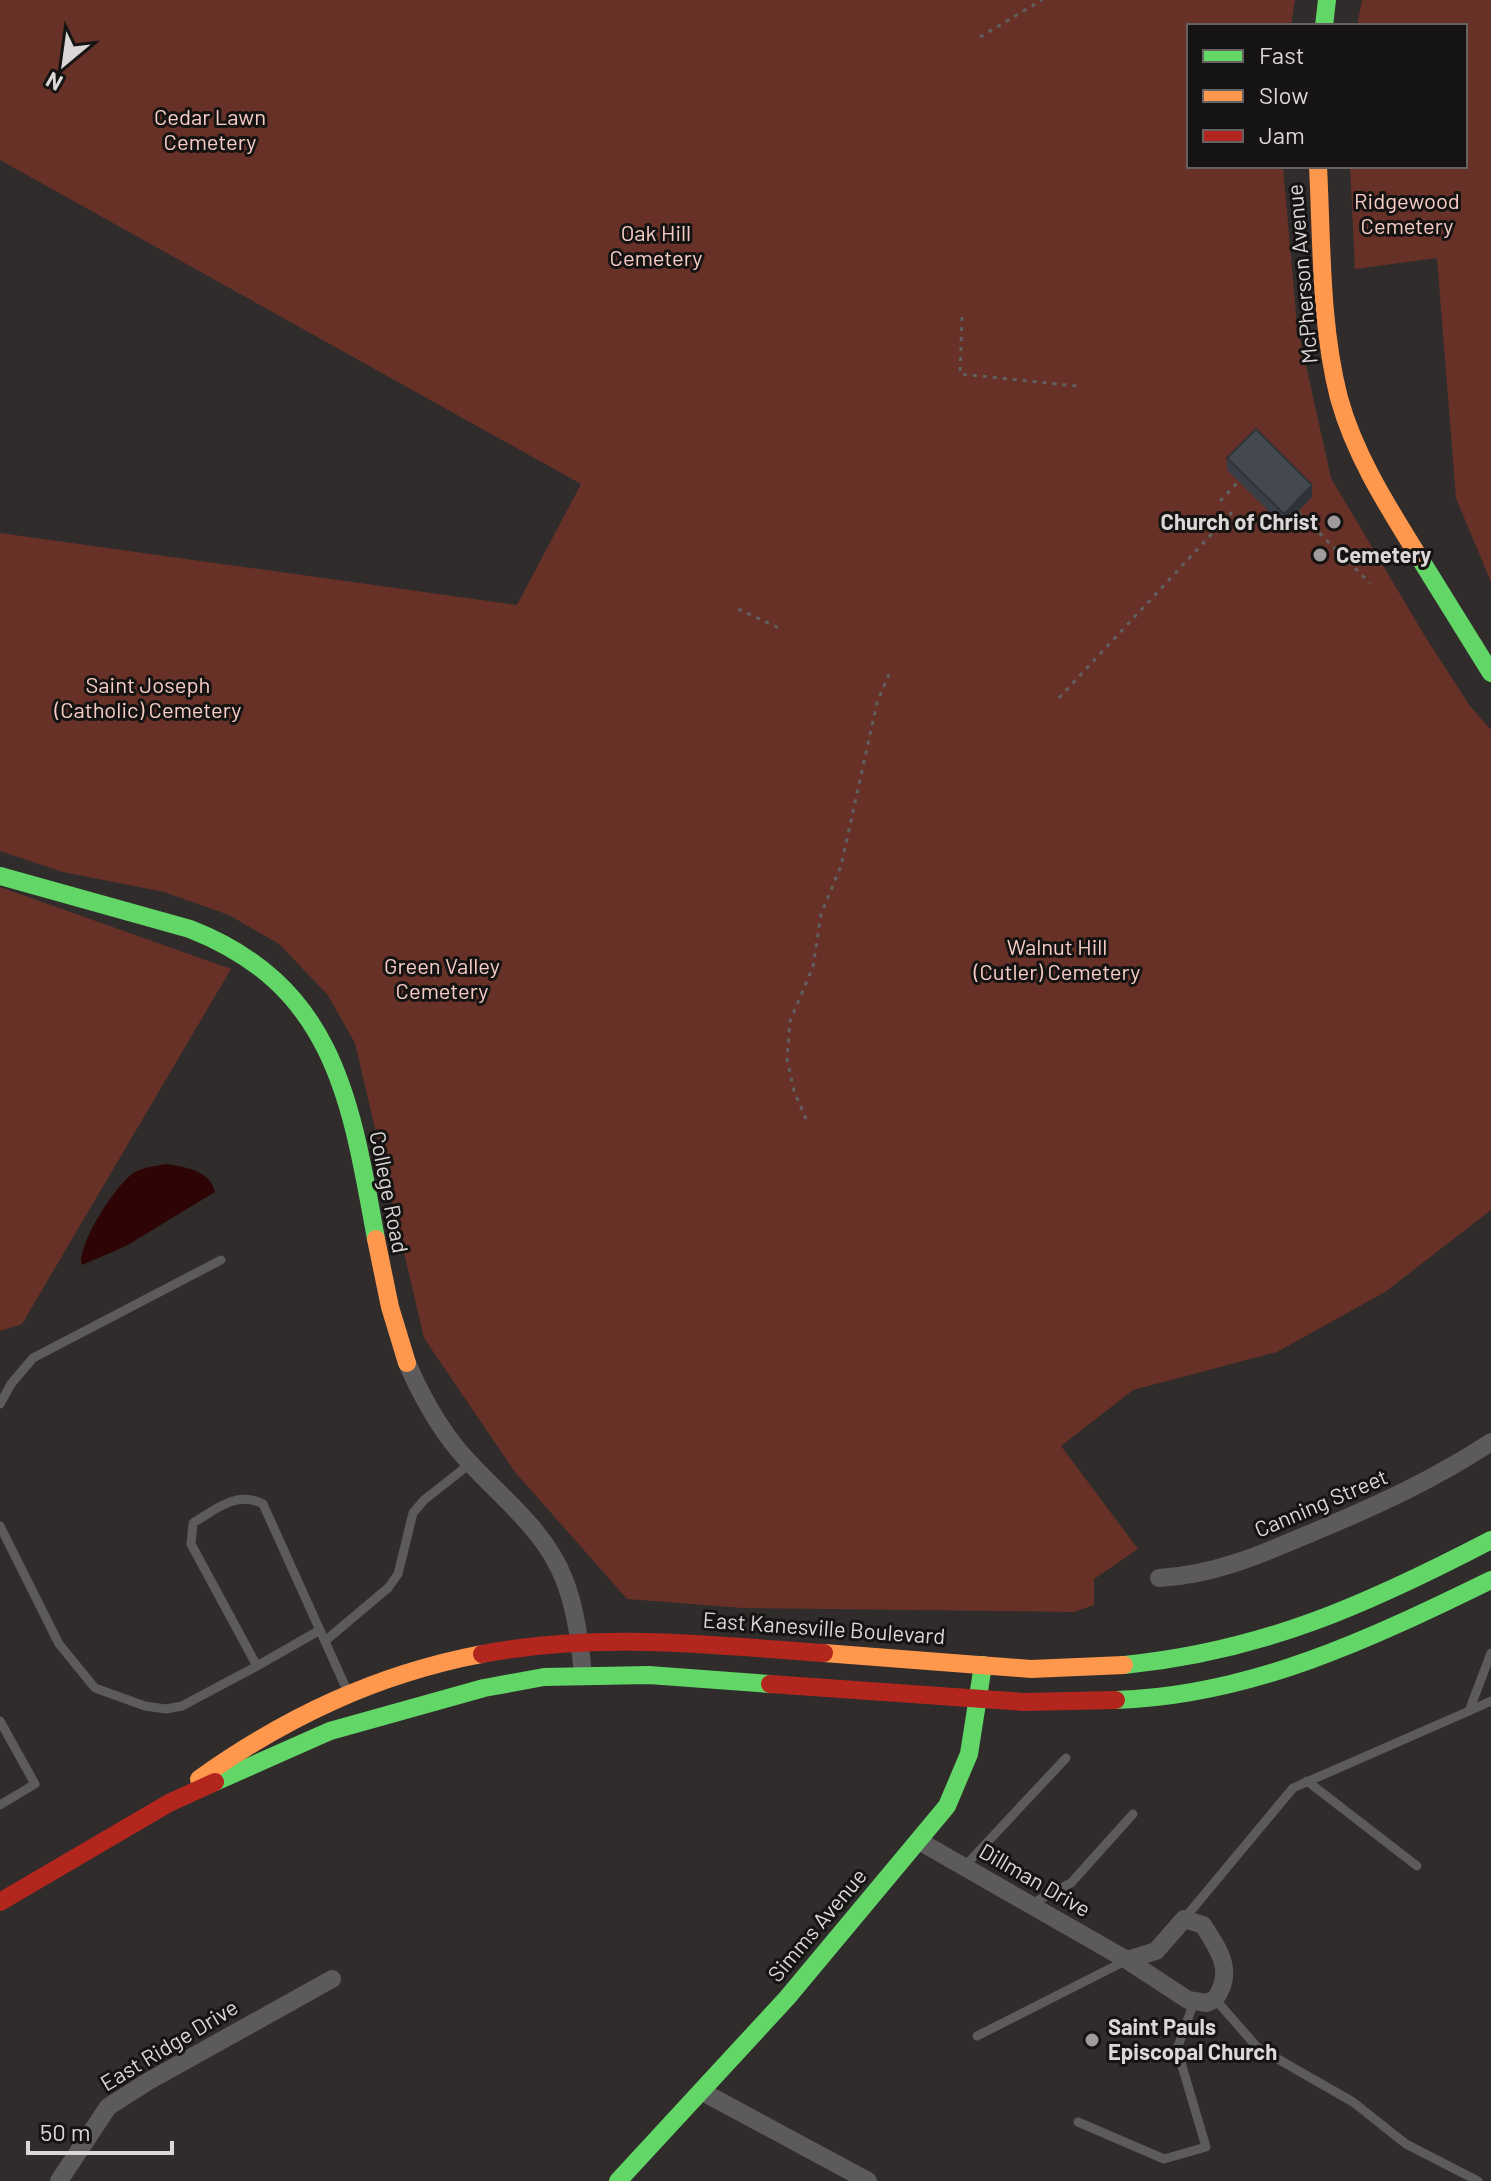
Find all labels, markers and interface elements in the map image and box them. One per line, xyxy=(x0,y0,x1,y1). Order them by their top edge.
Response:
north arrow xyxy=(24,24,104,104)
legend xyxy=(1187,24,1467,168)
text: Fast xyxy=(1259,40,1304,69)
text: N xyxy=(41,67,67,97)
text: Slow xyxy=(1259,80,1308,109)
park label: Cedar Lawn Cemetery xyxy=(154,103,266,154)
text: Jam xyxy=(1259,120,1305,149)
street label: McPherson Avenue xyxy=(1280,183,1322,365)
park label: Ridgewood Cemetery xyxy=(1354,187,1460,238)
park label: Oak Hill Cemetery xyxy=(610,219,702,270)
place label: Church of Christ xyxy=(1161,508,1318,534)
marker: Church of Christ xyxy=(1325,513,1343,531)
place label: Cemetery xyxy=(1336,541,1431,567)
marker: Cemetery xyxy=(1311,546,1329,564)
park label: Saint Joseph (Catholic) Cemetery xyxy=(54,671,241,722)
park label: Walnut Hill (Cutler) Cemetery xyxy=(973,933,1140,984)
park label: Green Valley Cemetery xyxy=(384,952,500,1003)
street label: College Road xyxy=(365,1129,415,1255)
street label: Canning Street xyxy=(1250,1462,1391,1542)
street label: East Kanesville Boulevard xyxy=(702,1606,946,1648)
street label: Dillman Drive xyxy=(975,1837,1096,1921)
street label: Simms Avenue xyxy=(761,1862,871,1986)
street label: East Ridge Drive xyxy=(95,1993,242,2095)
place label: Saint Pauls Episcopal Church xyxy=(1108,2013,1277,2064)
marker: Saint Pauls Episcopal Church xyxy=(1083,2031,1101,2049)
scale bar xyxy=(28,2105,172,2155)
text: 50 m xyxy=(40,2117,91,2146)

